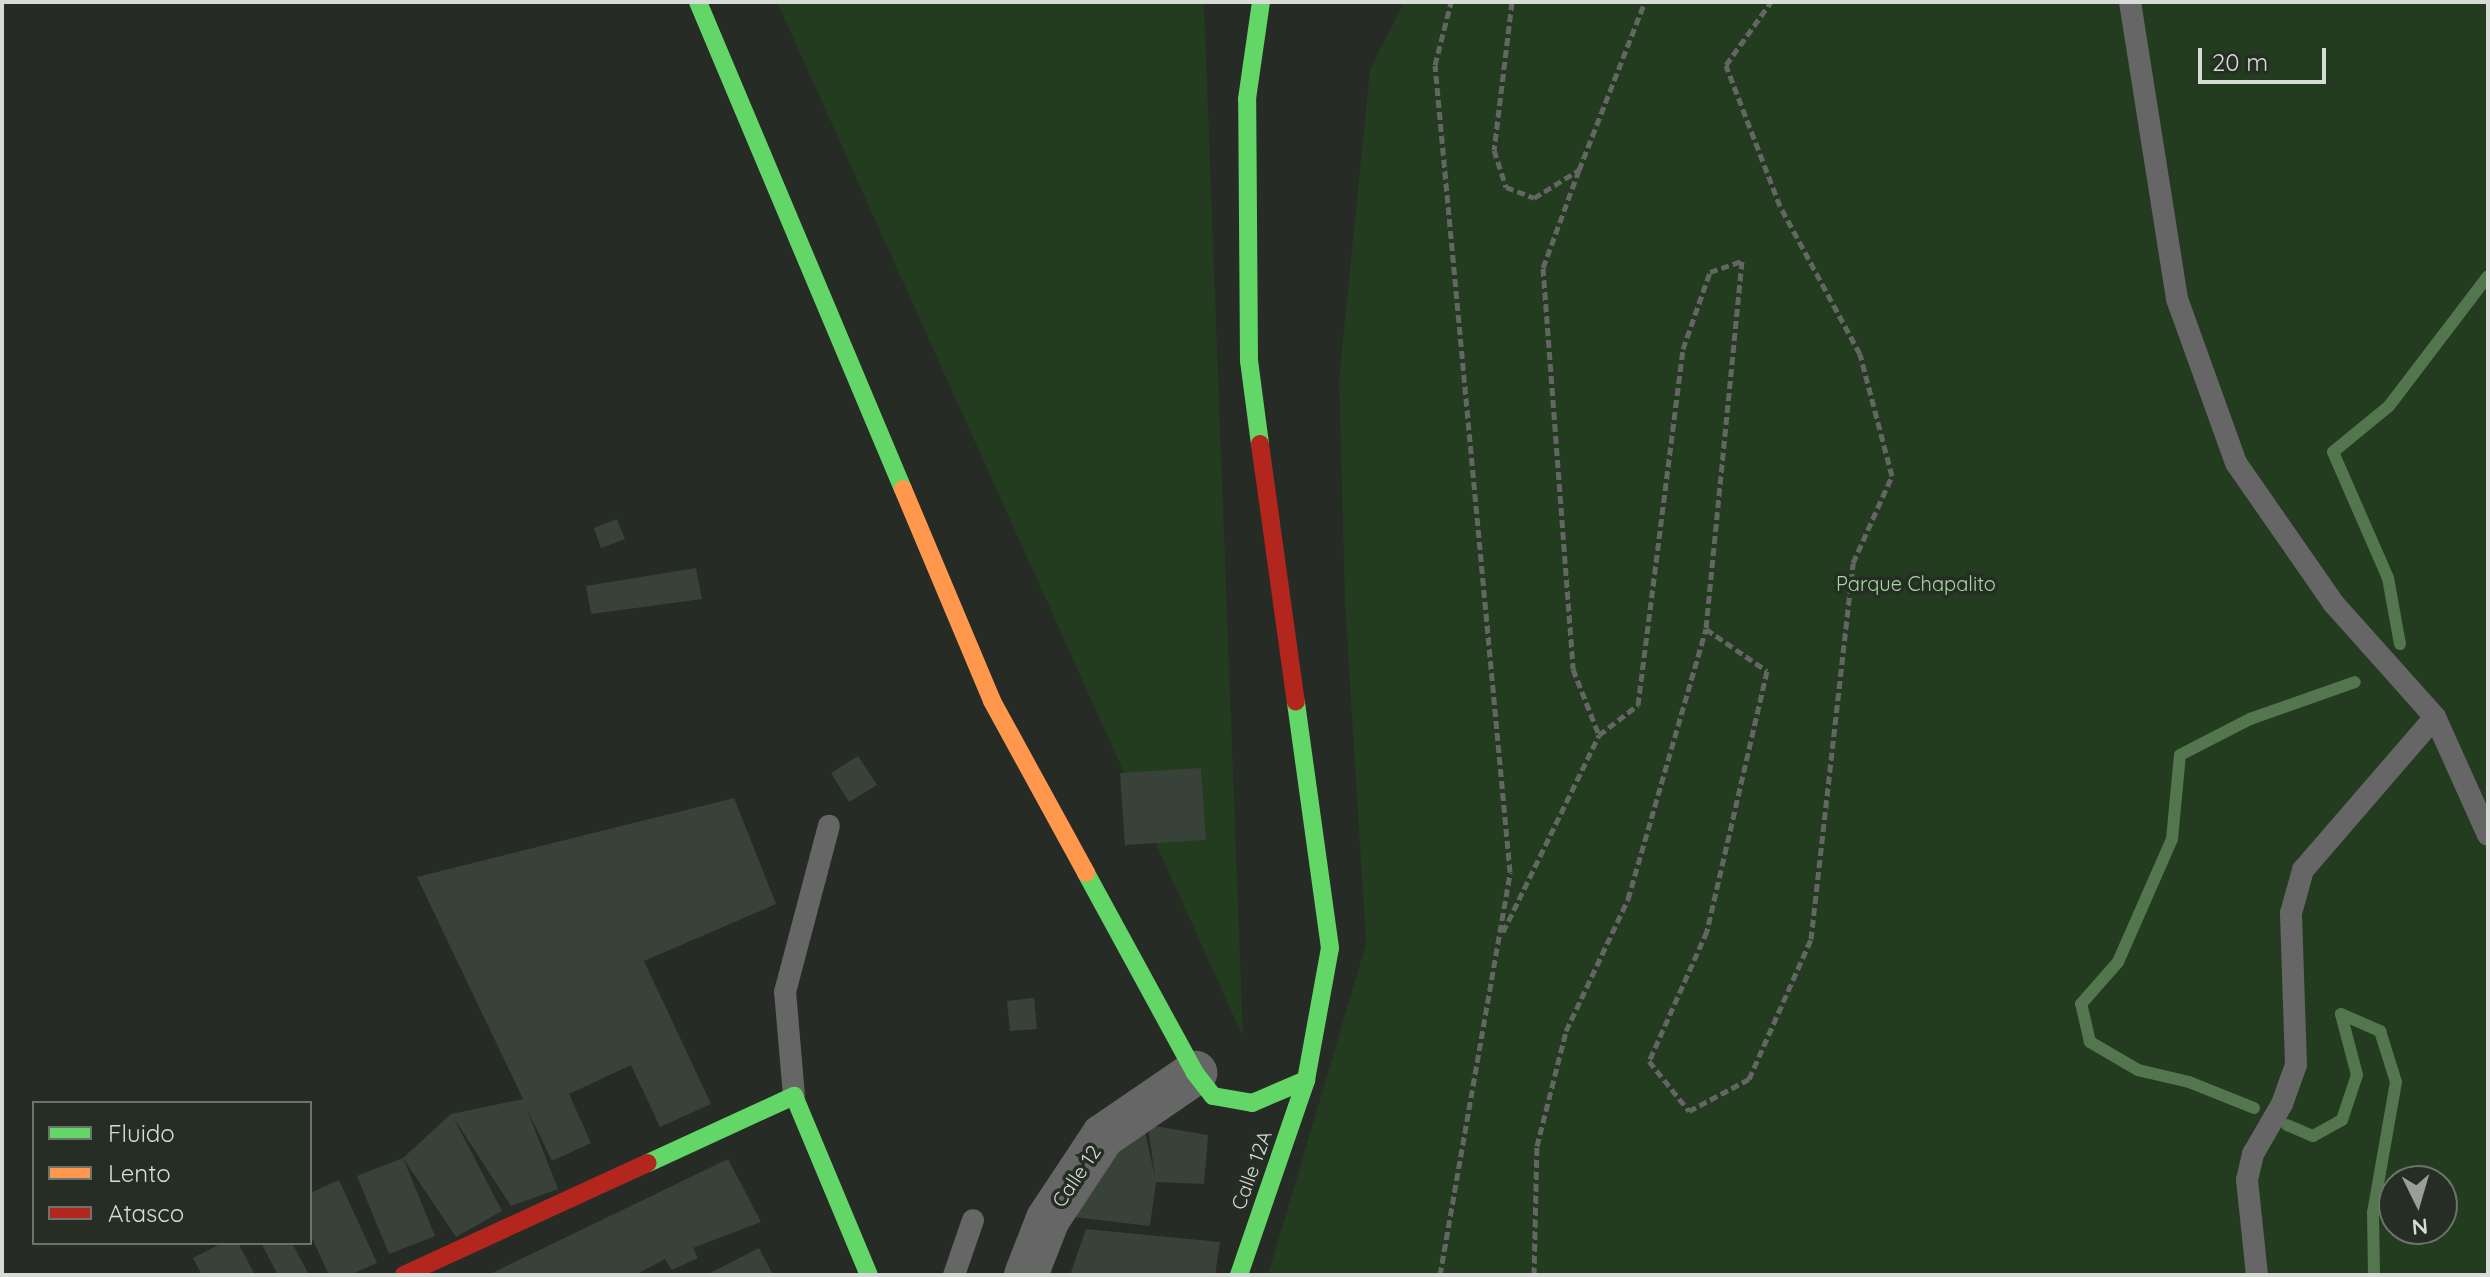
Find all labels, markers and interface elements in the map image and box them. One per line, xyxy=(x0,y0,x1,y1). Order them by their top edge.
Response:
scale bar xyxy=(2202,32,2330,82)
text: 20 m xyxy=(2212,47,2268,77)
park label: Parque Chapalito xyxy=(1836,571,1996,595)
legend xyxy=(32,1101,312,1245)
text: Fluido xyxy=(108,1118,175,1148)
street label: Calle 12A xyxy=(1226,1127,1276,1213)
street label: Calle 12 xyxy=(1047,1141,1105,1211)
text: Lento xyxy=(108,1158,171,1188)
north arrow xyxy=(2378,1165,2458,1245)
text: Atasco xyxy=(108,1198,184,1228)
text: N xyxy=(2411,1212,2429,1242)

